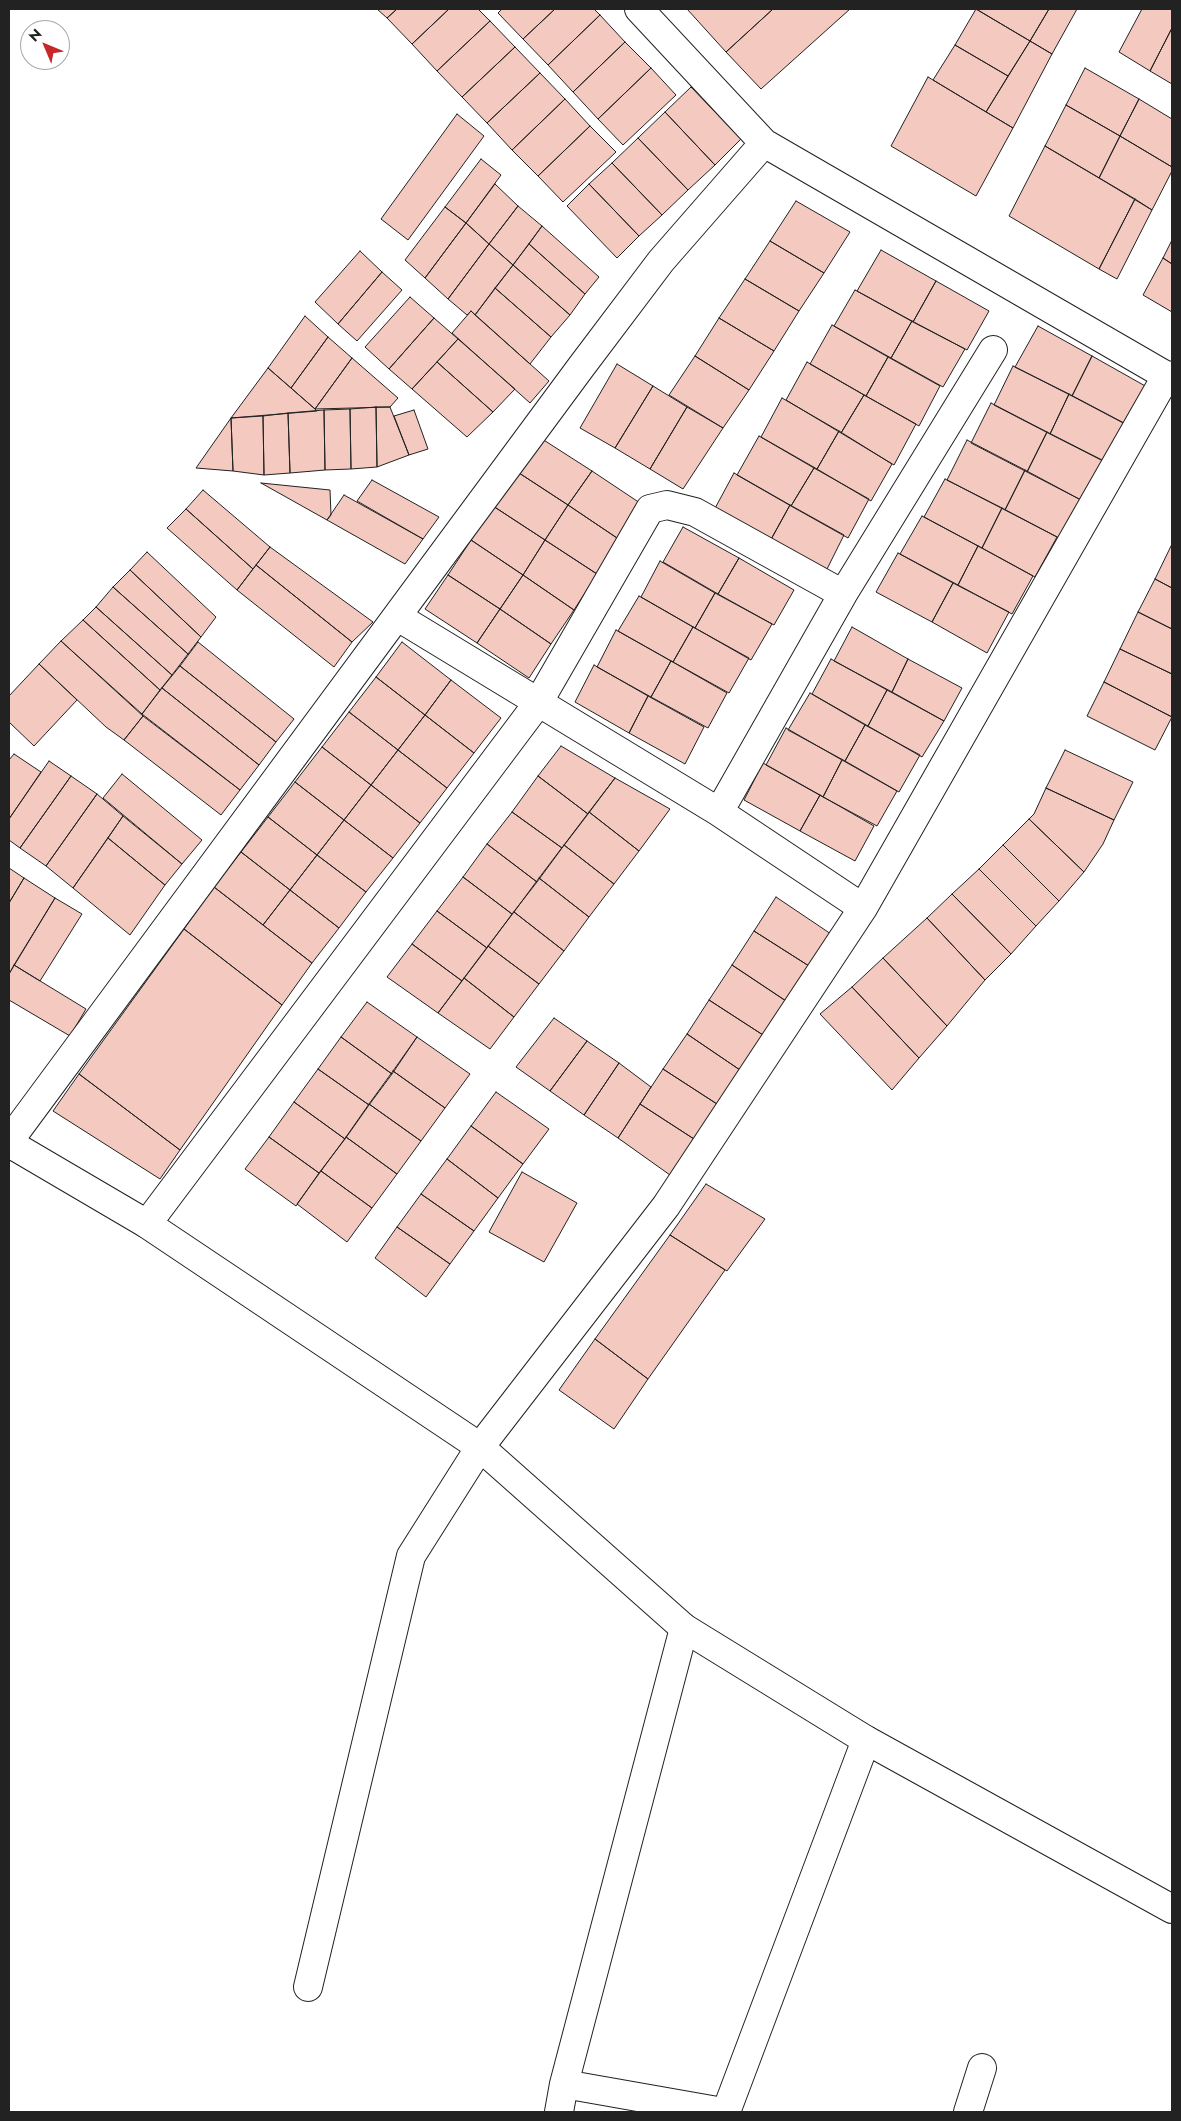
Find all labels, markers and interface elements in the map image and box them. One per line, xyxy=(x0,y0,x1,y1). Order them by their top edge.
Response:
north arrow xyxy=(20,20,70,70)
text: N xyxy=(24,24,46,46)

